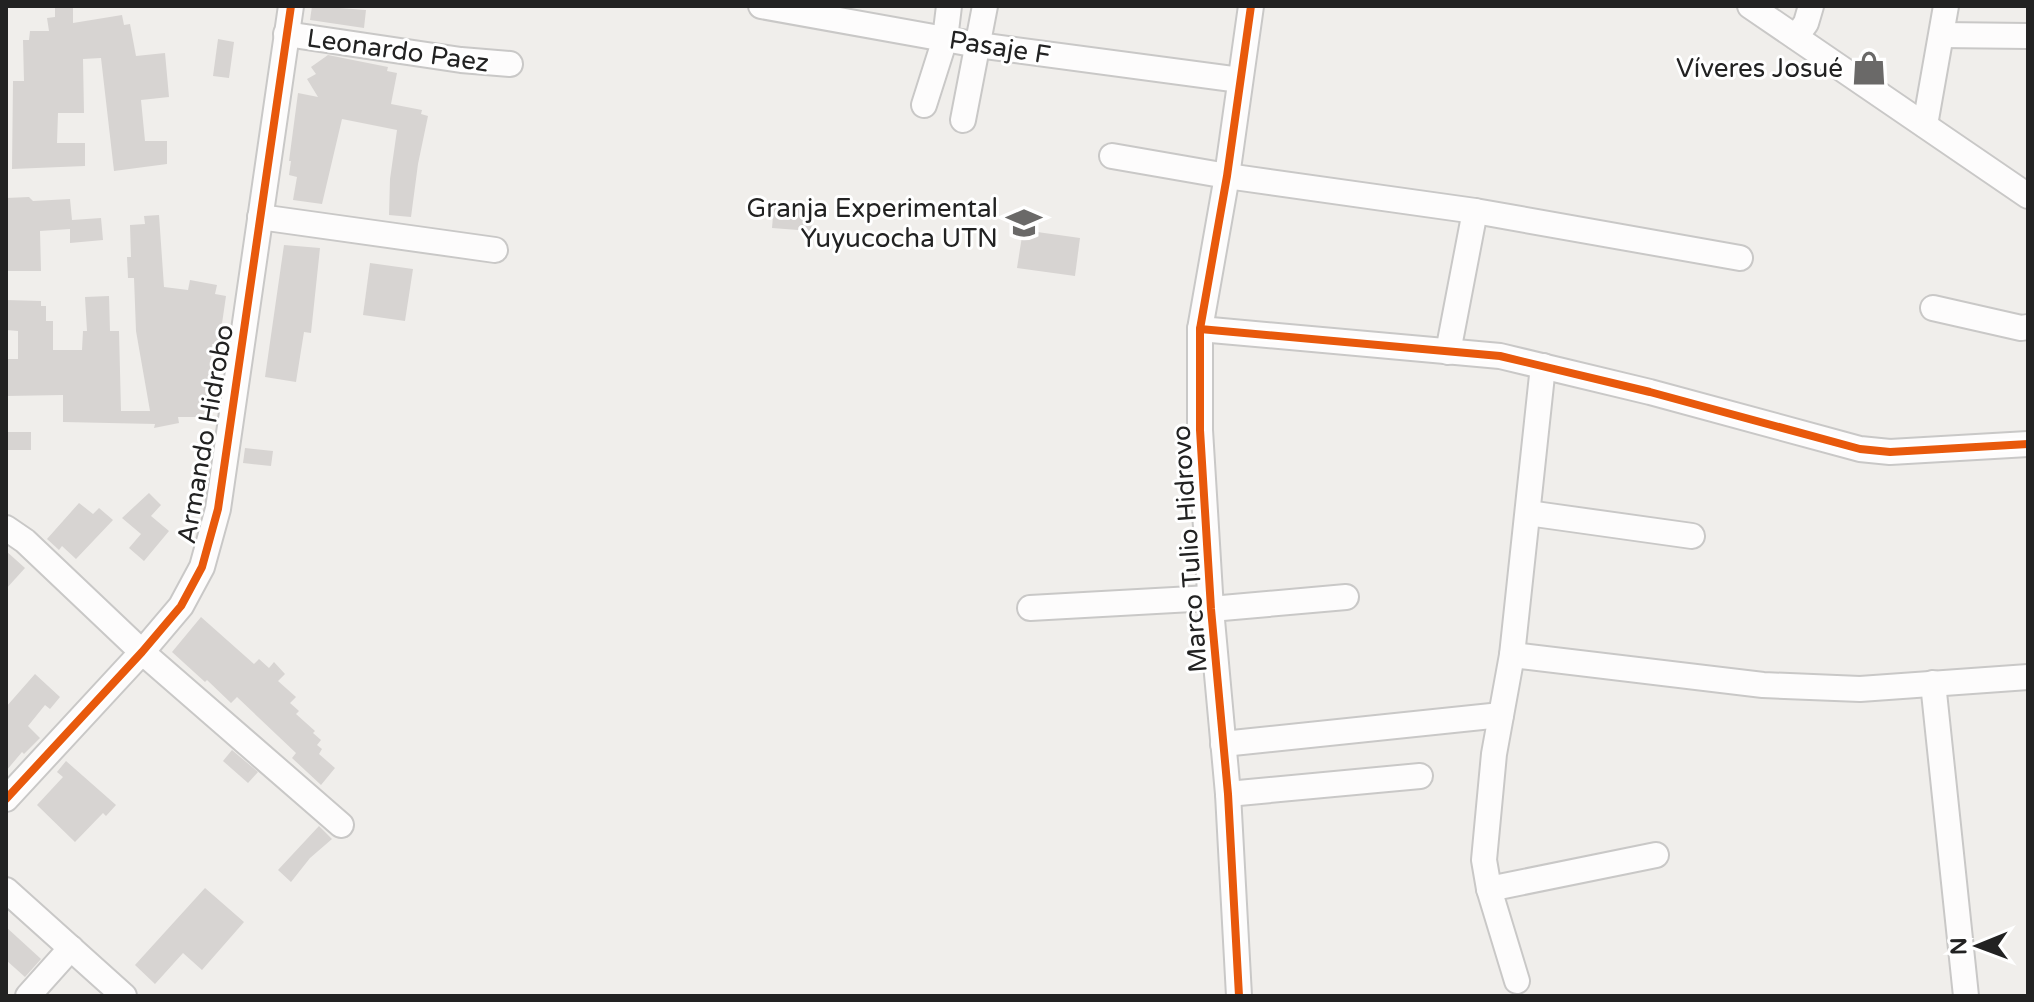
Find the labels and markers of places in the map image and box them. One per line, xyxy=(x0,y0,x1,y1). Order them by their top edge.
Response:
shop icon: Víveres Josué xyxy=(1850,49,1888,87)
place label: Víveres Josué xyxy=(1676,53,1843,84)
place label: Granja Experimental Yuyucocha UTN xyxy=(747,193,998,254)
school or university icon: Granja Experimental Yuyucocha UTN xyxy=(1005,204,1043,242)

